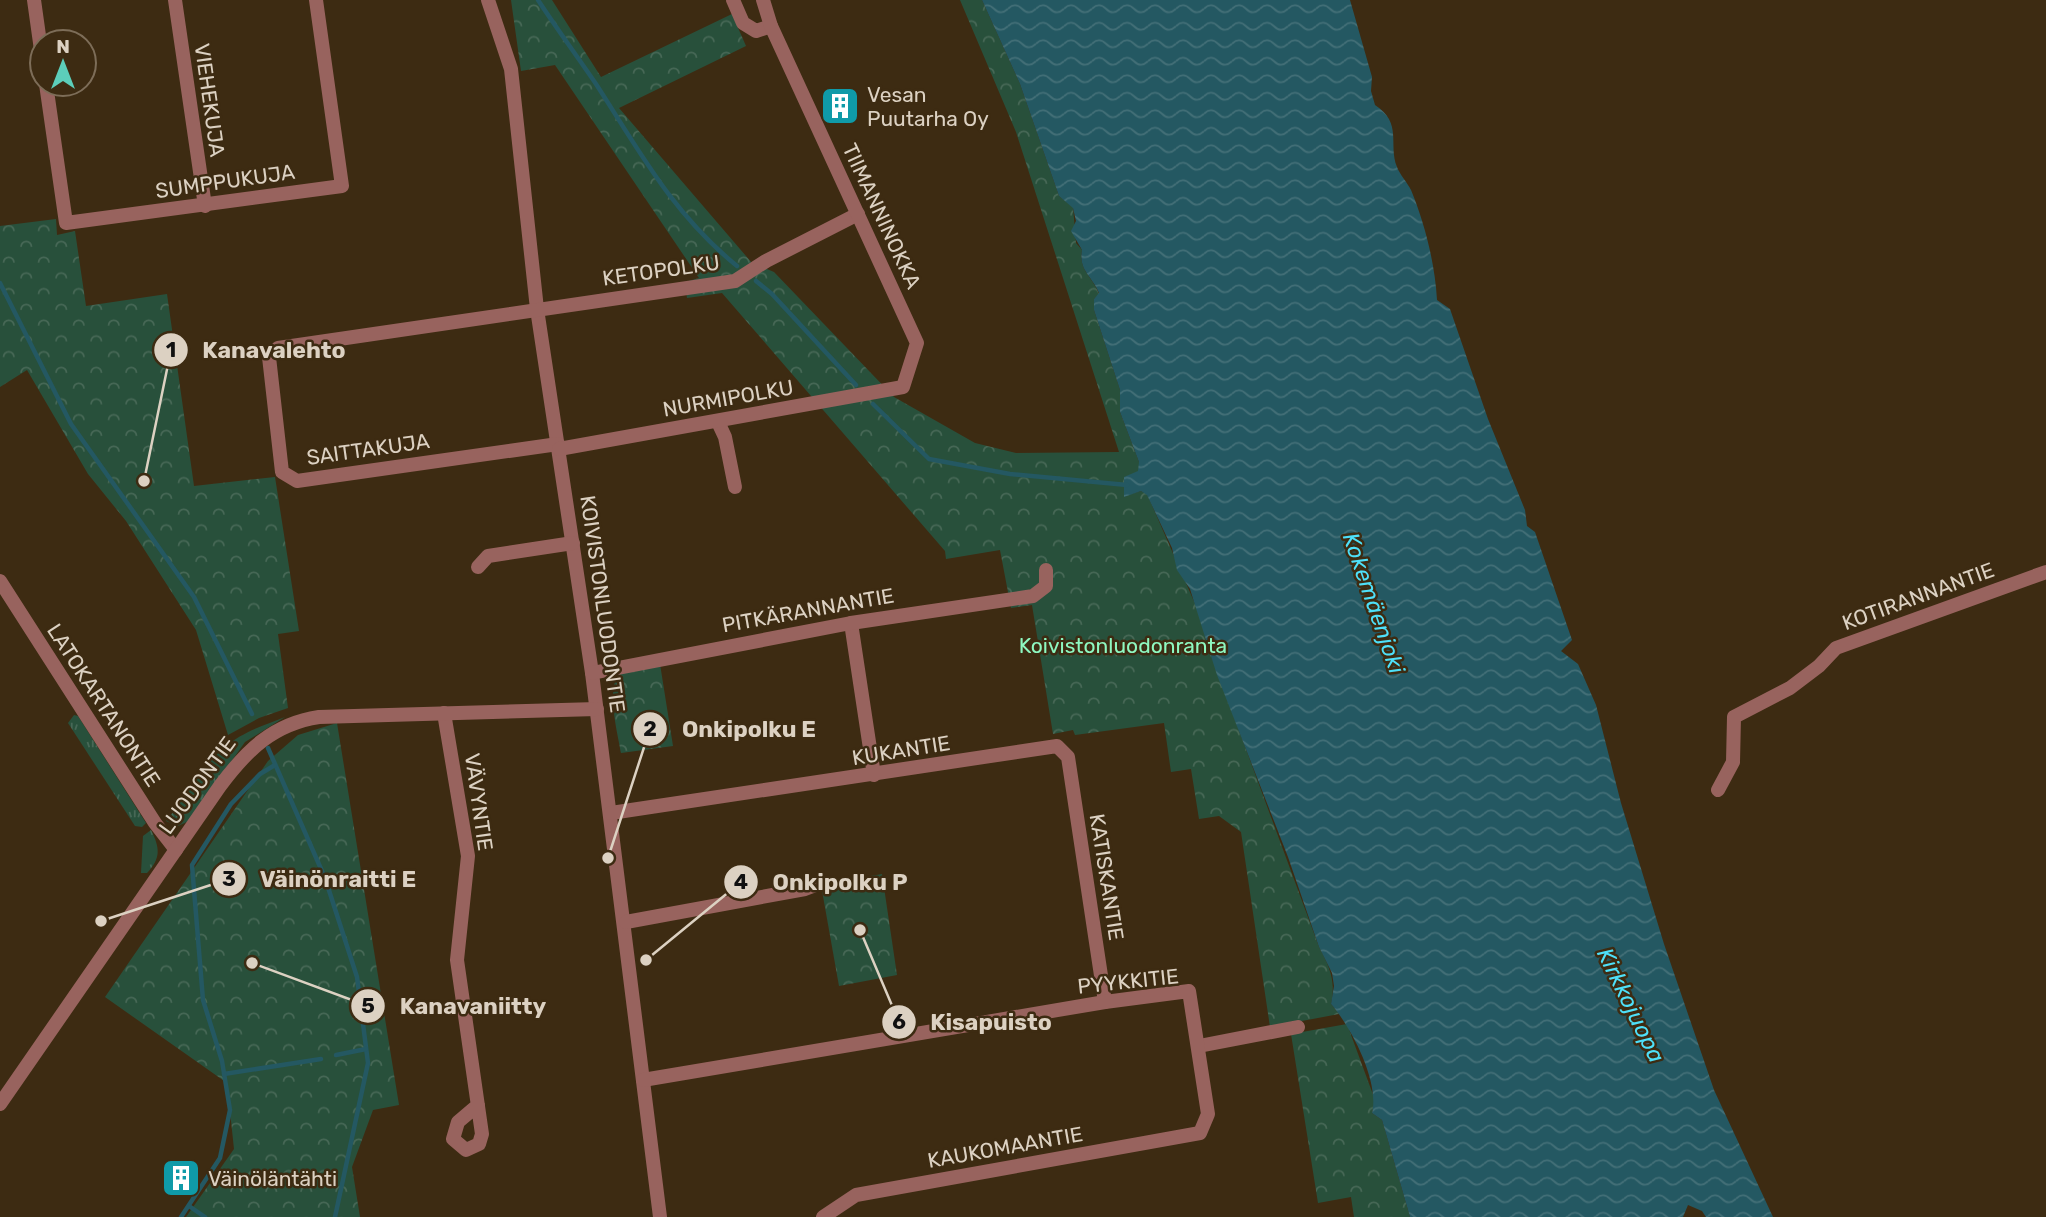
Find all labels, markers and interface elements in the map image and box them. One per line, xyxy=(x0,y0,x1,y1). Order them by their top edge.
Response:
north arrow xyxy=(28,28,98,98)
text: N xyxy=(56,35,70,58)
street label: VIEHEKUJA xyxy=(190,42,230,158)
place label: Vesan Puutarha Oy xyxy=(867,82,989,131)
building icon: Vesan Puutarha Oy xyxy=(819,85,861,127)
street label: TIIMANNINOKKA xyxy=(837,139,927,293)
street label: SUMPPUKUJA xyxy=(154,159,296,203)
street label: KETOPOLKU xyxy=(601,249,721,291)
callout: Kanavalehto xyxy=(154,328,360,372)
text: Kanavalehto xyxy=(202,336,346,364)
text: 1 xyxy=(166,337,176,362)
street label: NURMIPOLKU xyxy=(661,374,795,422)
street label: SAITTAKUJA xyxy=(305,428,431,470)
street label: KOIVISTONLUODONTIE xyxy=(575,494,631,714)
water label: Kokemäenjoki xyxy=(1337,529,1412,678)
street label: KOTIRANNANTIE xyxy=(1839,557,1997,635)
street label: PITKÄRANNANTIE xyxy=(720,583,896,637)
street label: LATOKARTANONTIE xyxy=(42,619,166,791)
park label: Koivistonluodonranta xyxy=(1019,633,1227,658)
callout: Onkipolku E xyxy=(633,707,830,751)
text: Onkipolku E xyxy=(682,715,816,743)
text: 2 xyxy=(643,716,657,741)
street label: KUKANTIE xyxy=(850,730,952,770)
street label: LUODONTIE xyxy=(153,731,241,839)
street label: VÄVYNTIE xyxy=(460,752,498,852)
street label: KATISKANTIE xyxy=(1085,812,1129,942)
callout: Väinönraitti E xyxy=(211,857,431,901)
callout: Onkipolku P xyxy=(724,860,921,904)
text: Väinönraitti E xyxy=(260,865,416,893)
text: 3 xyxy=(222,866,236,891)
text: Onkipolku P xyxy=(773,868,907,896)
text: 4 xyxy=(734,869,748,894)
water label: Kirkkojuopa xyxy=(1591,943,1671,1067)
street label: PYYKKITIE xyxy=(1076,963,1180,999)
callout: Kanavaniitty xyxy=(350,984,560,1028)
text: Kanavaniitty xyxy=(400,992,547,1020)
text: 5 xyxy=(361,993,375,1018)
callout: Kisapuisto xyxy=(881,1000,1066,1044)
text: Kisapuisto xyxy=(930,1008,1052,1036)
text: 6 xyxy=(892,1009,906,1034)
street label: KAUKOMAANTIE xyxy=(925,1121,1085,1173)
building icon: Väinöläntähti xyxy=(160,1157,202,1199)
place label: Väinöläntähti xyxy=(208,1166,337,1191)

